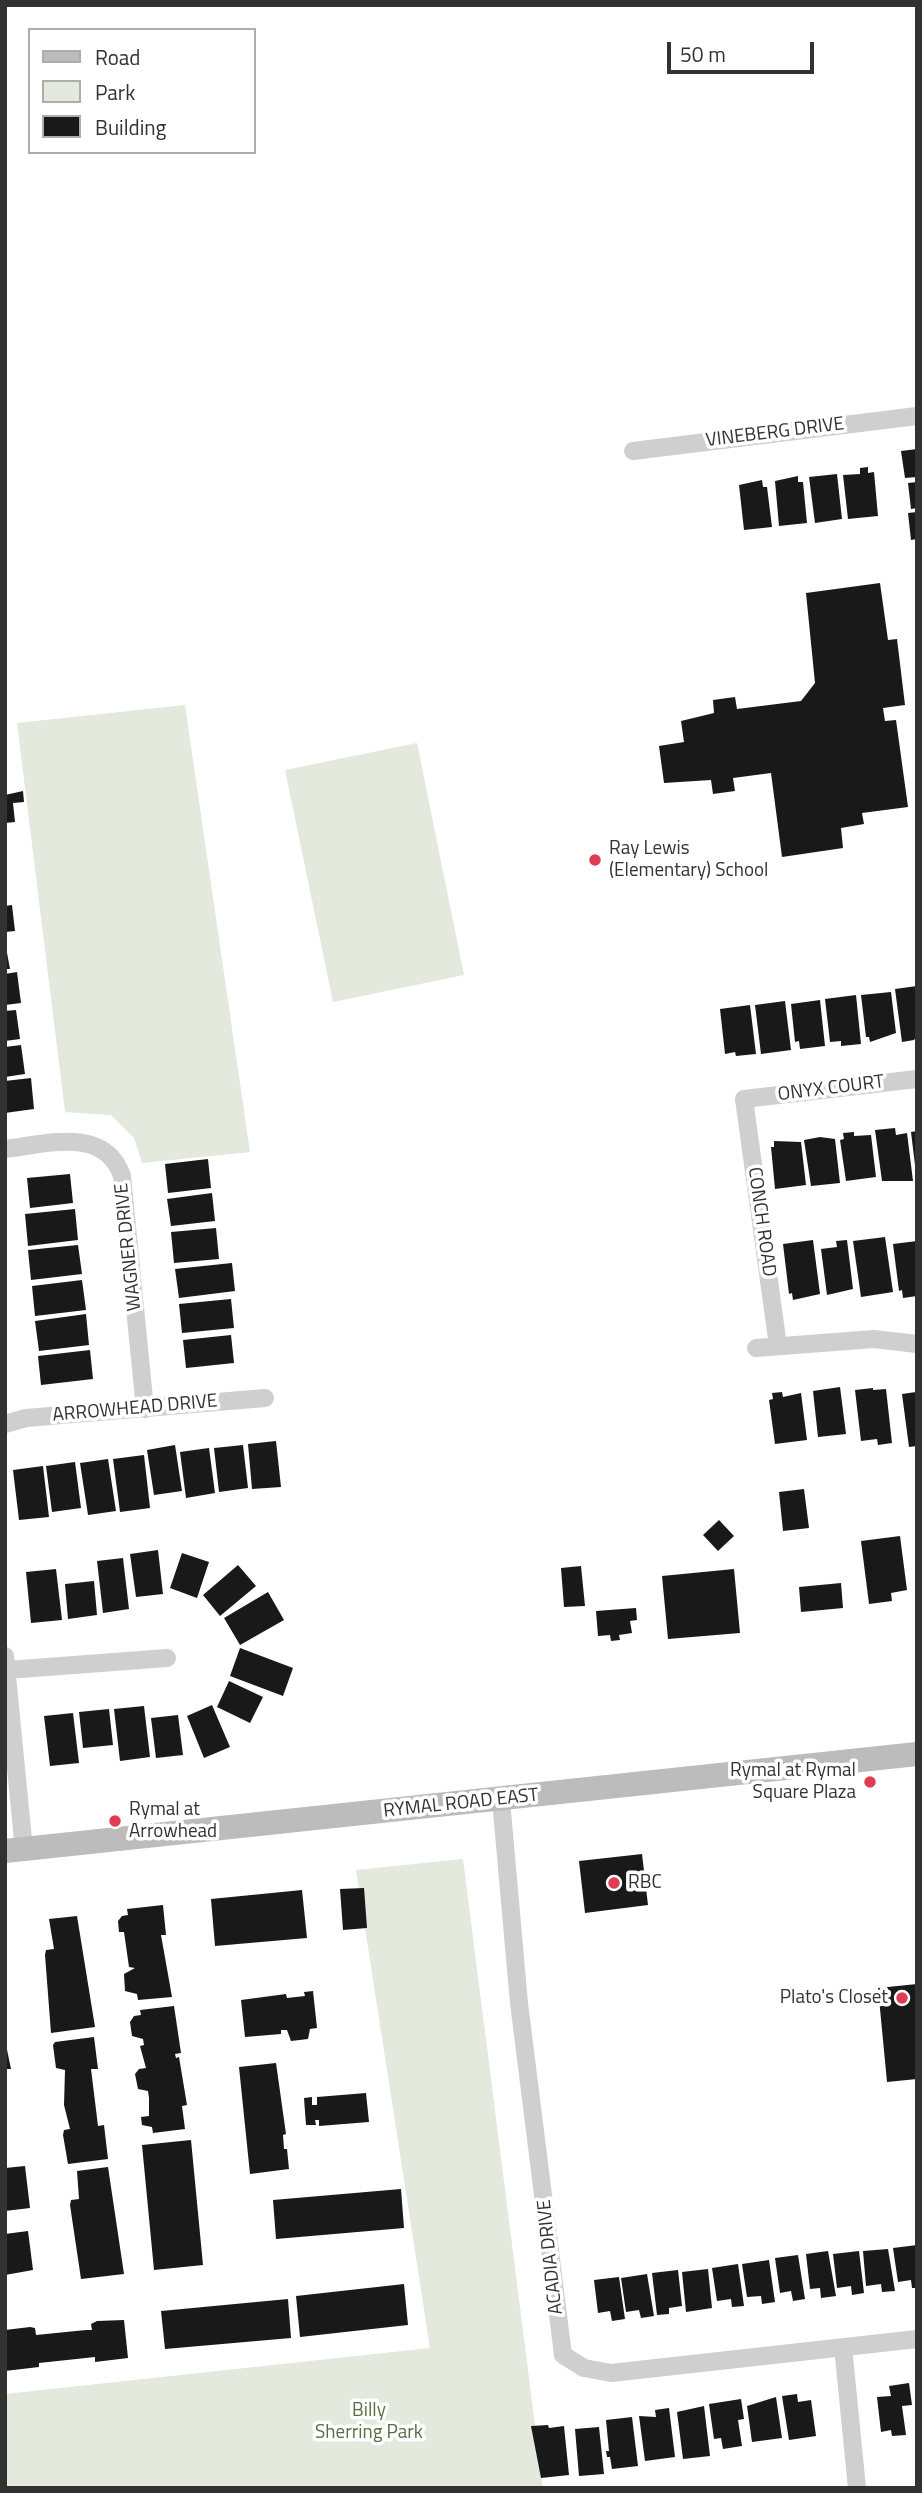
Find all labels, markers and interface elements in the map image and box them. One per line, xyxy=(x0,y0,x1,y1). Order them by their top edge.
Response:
legend xyxy=(28,28,256,154)
scale bar xyxy=(670,28,817,72)
text: 50 m xyxy=(680,38,726,70)
text: Road xyxy=(95,41,140,73)
text: Park xyxy=(95,76,135,108)
text: Building xyxy=(95,111,166,143)
street label: VINEBERG DRIVE xyxy=(705,413,845,453)
place label: Ray Lewis (Elementary) School xyxy=(609,838,769,882)
marker: Ray Lewis (Elementary) School xyxy=(587,852,603,868)
street label: ONYX COURT xyxy=(777,1071,885,1107)
street label: CONCH ROAD xyxy=(742,1166,780,1278)
street label: WAGNER DRIVE xyxy=(111,1182,147,1312)
street label: ARROWHEAD DRIVE xyxy=(52,1390,218,1428)
place label: Rymal at Rymal Square Plaza xyxy=(730,1760,856,1804)
marker: Rymal at Rymal Square Plaza xyxy=(862,1774,878,1790)
street label: RYMAL ROAD EAST xyxy=(382,1785,540,1823)
place label: Rymal at Arrowhead xyxy=(129,1799,217,1843)
marker: Rymal at Arrowhead xyxy=(107,1813,123,1829)
place label: RBC xyxy=(628,1872,662,1894)
marker: RBC xyxy=(606,1875,622,1891)
place label: Plato's Closet xyxy=(780,1987,888,2009)
marker: Plato's Closet xyxy=(894,1990,910,2006)
street label: ACADIA DRIVE xyxy=(534,2198,568,2316)
park label: Billy Sherring Park xyxy=(315,2400,423,2444)

